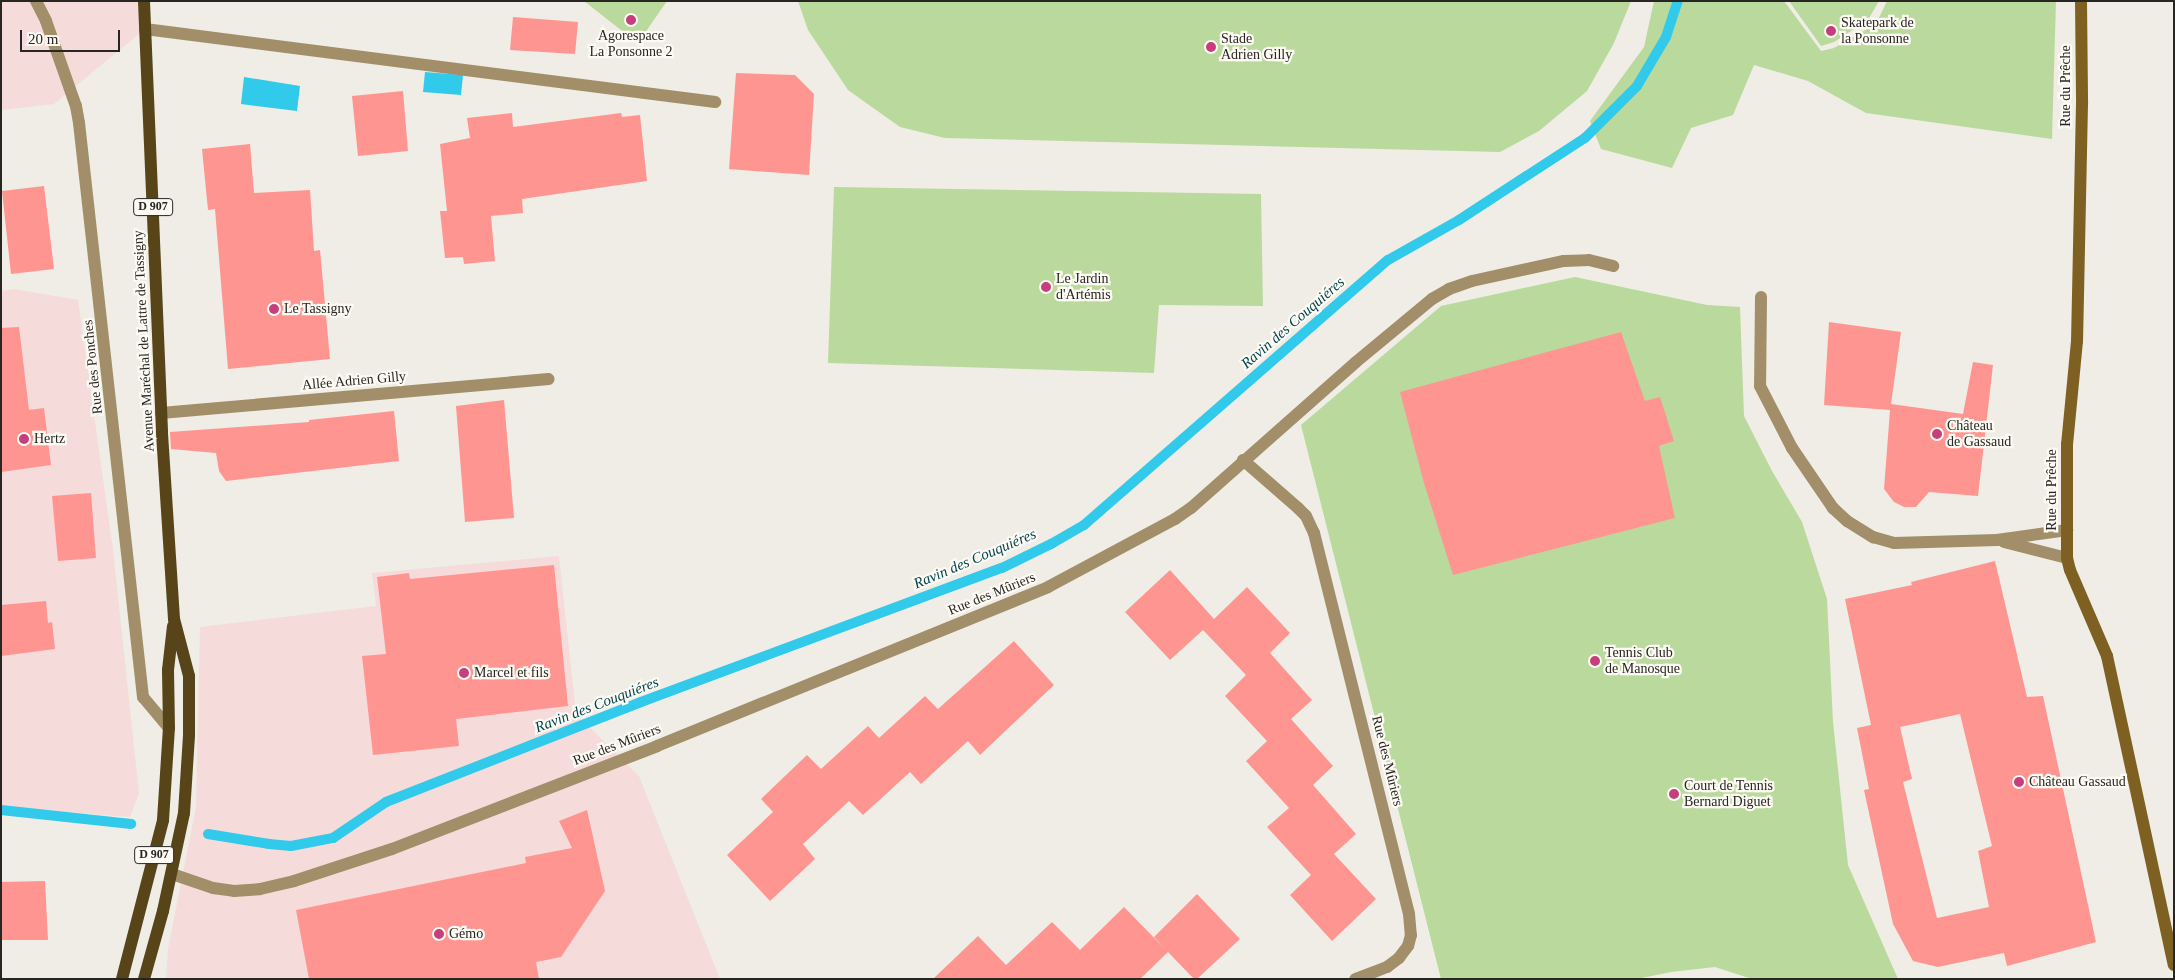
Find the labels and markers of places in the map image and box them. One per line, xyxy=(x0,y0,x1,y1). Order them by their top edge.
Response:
marker: Agorespace La Ponsonne 2 xyxy=(625,14,637,26)
place label: Skatepark de la Ponsonne xyxy=(1841,15,1914,48)
marker: Skatepark de la Ponsonne xyxy=(1825,25,1837,37)
place label: Agorespace La Ponsonne 2 xyxy=(589,28,673,60)
place label: Stade Adrien Gilly xyxy=(1221,31,1292,64)
marker: Stade Adrien Gilly xyxy=(1205,41,1217,53)
place label: Le Jardin d'Artémis xyxy=(1056,271,1111,304)
marker: Le Jardin d'Artémis xyxy=(1040,281,1052,293)
place label: Le Tassigny xyxy=(284,301,352,317)
marker: Le Tassigny xyxy=(268,303,280,315)
place label: Château de Gassaud xyxy=(1947,418,2011,451)
marker: Château de Gassaud xyxy=(1931,428,1943,440)
place label: Hertz xyxy=(34,431,65,447)
marker: Hertz xyxy=(18,433,30,445)
place label: Tennis Club de Manosque xyxy=(1605,645,1680,678)
marker: Tennis Club de Manosque xyxy=(1589,655,1601,667)
place label: Marcel et fils xyxy=(474,665,549,681)
marker: Marcel et fils xyxy=(458,667,470,679)
place label: Château Gassaud xyxy=(2029,774,2126,790)
marker: Château Gassaud xyxy=(2013,776,2025,788)
place label: Court de Tennis Bernard Diguet xyxy=(1684,778,1773,810)
marker: Court de Tennis Bernard Diguet xyxy=(1668,788,1680,800)
place label: Gémo xyxy=(449,926,483,942)
marker: Gémo xyxy=(433,928,445,940)

